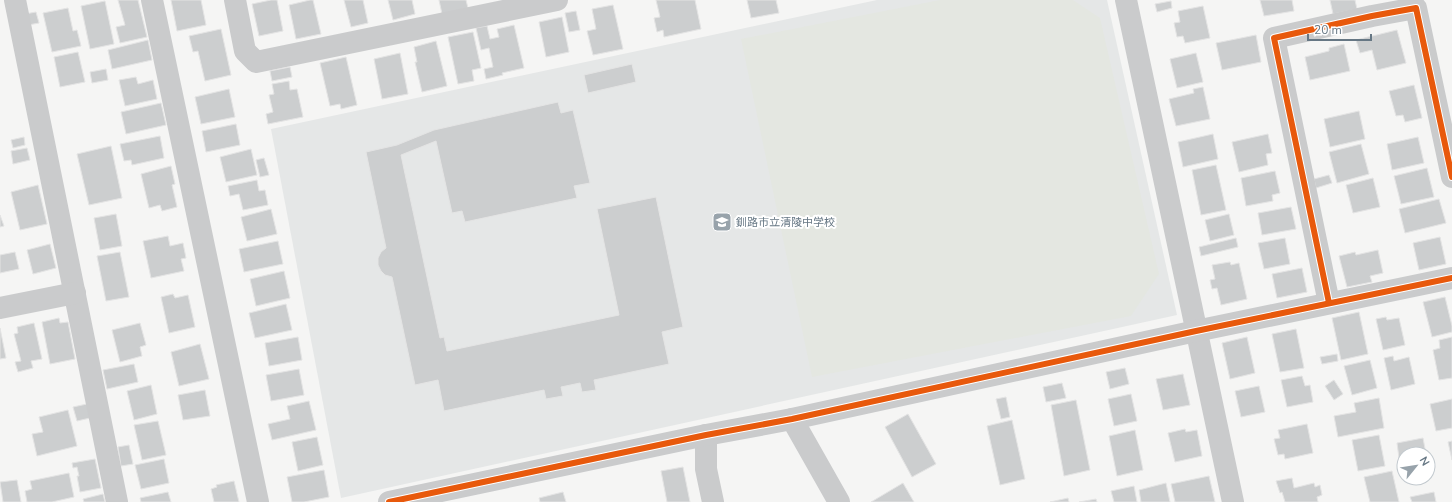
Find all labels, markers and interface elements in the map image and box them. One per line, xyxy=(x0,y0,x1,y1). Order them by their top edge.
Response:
scale bar xyxy=(1308,16,1371,42)
text: 20 m xyxy=(1314,22,1342,38)
school or university icon: 釧路市立清陵中学校 xyxy=(711,211,733,233)
place label: 釧路市立清陵中学校 xyxy=(736,215,835,230)
north arrow xyxy=(1396,446,1436,486)
text: N xyxy=(1416,454,1433,469)

